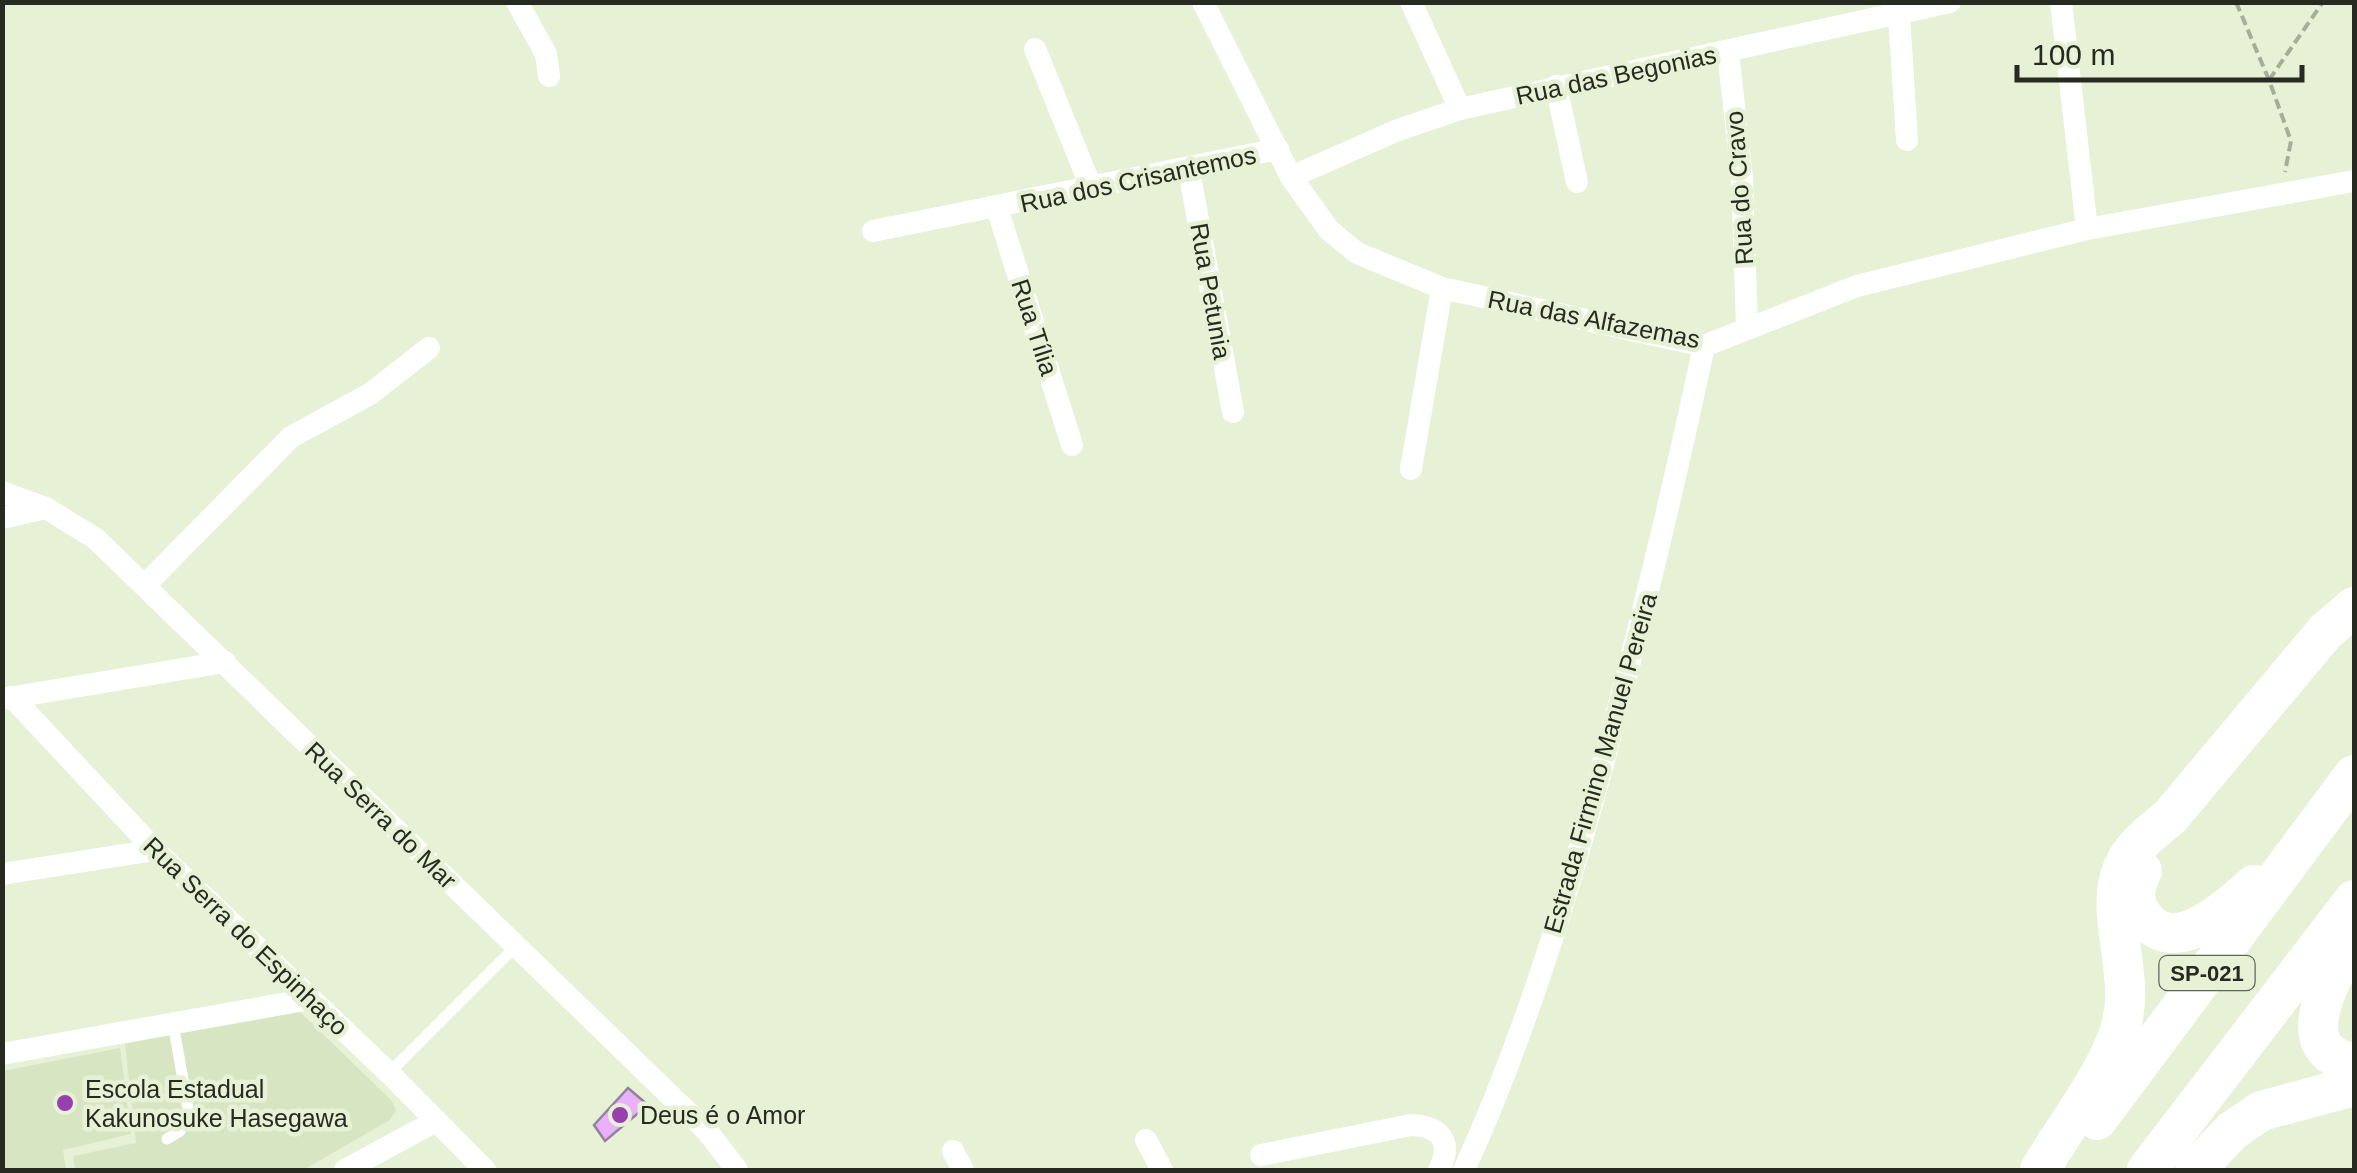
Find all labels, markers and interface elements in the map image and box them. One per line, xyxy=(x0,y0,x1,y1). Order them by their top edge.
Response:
scale bar xyxy=(2017,20,2302,82)
text: 100 m xyxy=(2032,38,2115,71)
street label: Rua das Begonias xyxy=(1513,40,1719,110)
street label: Rua do Cravo xyxy=(1720,110,1758,266)
street label: Rua dos Crisantemos xyxy=(1018,140,1258,218)
street label: Rua Petunia xyxy=(1185,221,1237,361)
street label: Rua Tília xyxy=(1006,275,1064,379)
street label: Rua das Alfazemas xyxy=(1486,285,1702,353)
street label: Estrada Firmino Manuel Pereira xyxy=(1538,589,1662,936)
street label: Rua Serra do Mar xyxy=(300,736,462,894)
street label: Rua Serra do Espinhaço xyxy=(138,831,354,1041)
road number: SP-021 xyxy=(2160,956,2254,990)
place label: Escola Estadual Kakunosuke Hasegawa xyxy=(85,1075,348,1132)
marker: Escola Estadual Kakunosuke Hasegawa xyxy=(54,1092,76,1114)
place label: Deus é o Amor xyxy=(640,1101,805,1129)
marker: Deus é o Amor xyxy=(609,1104,631,1126)

